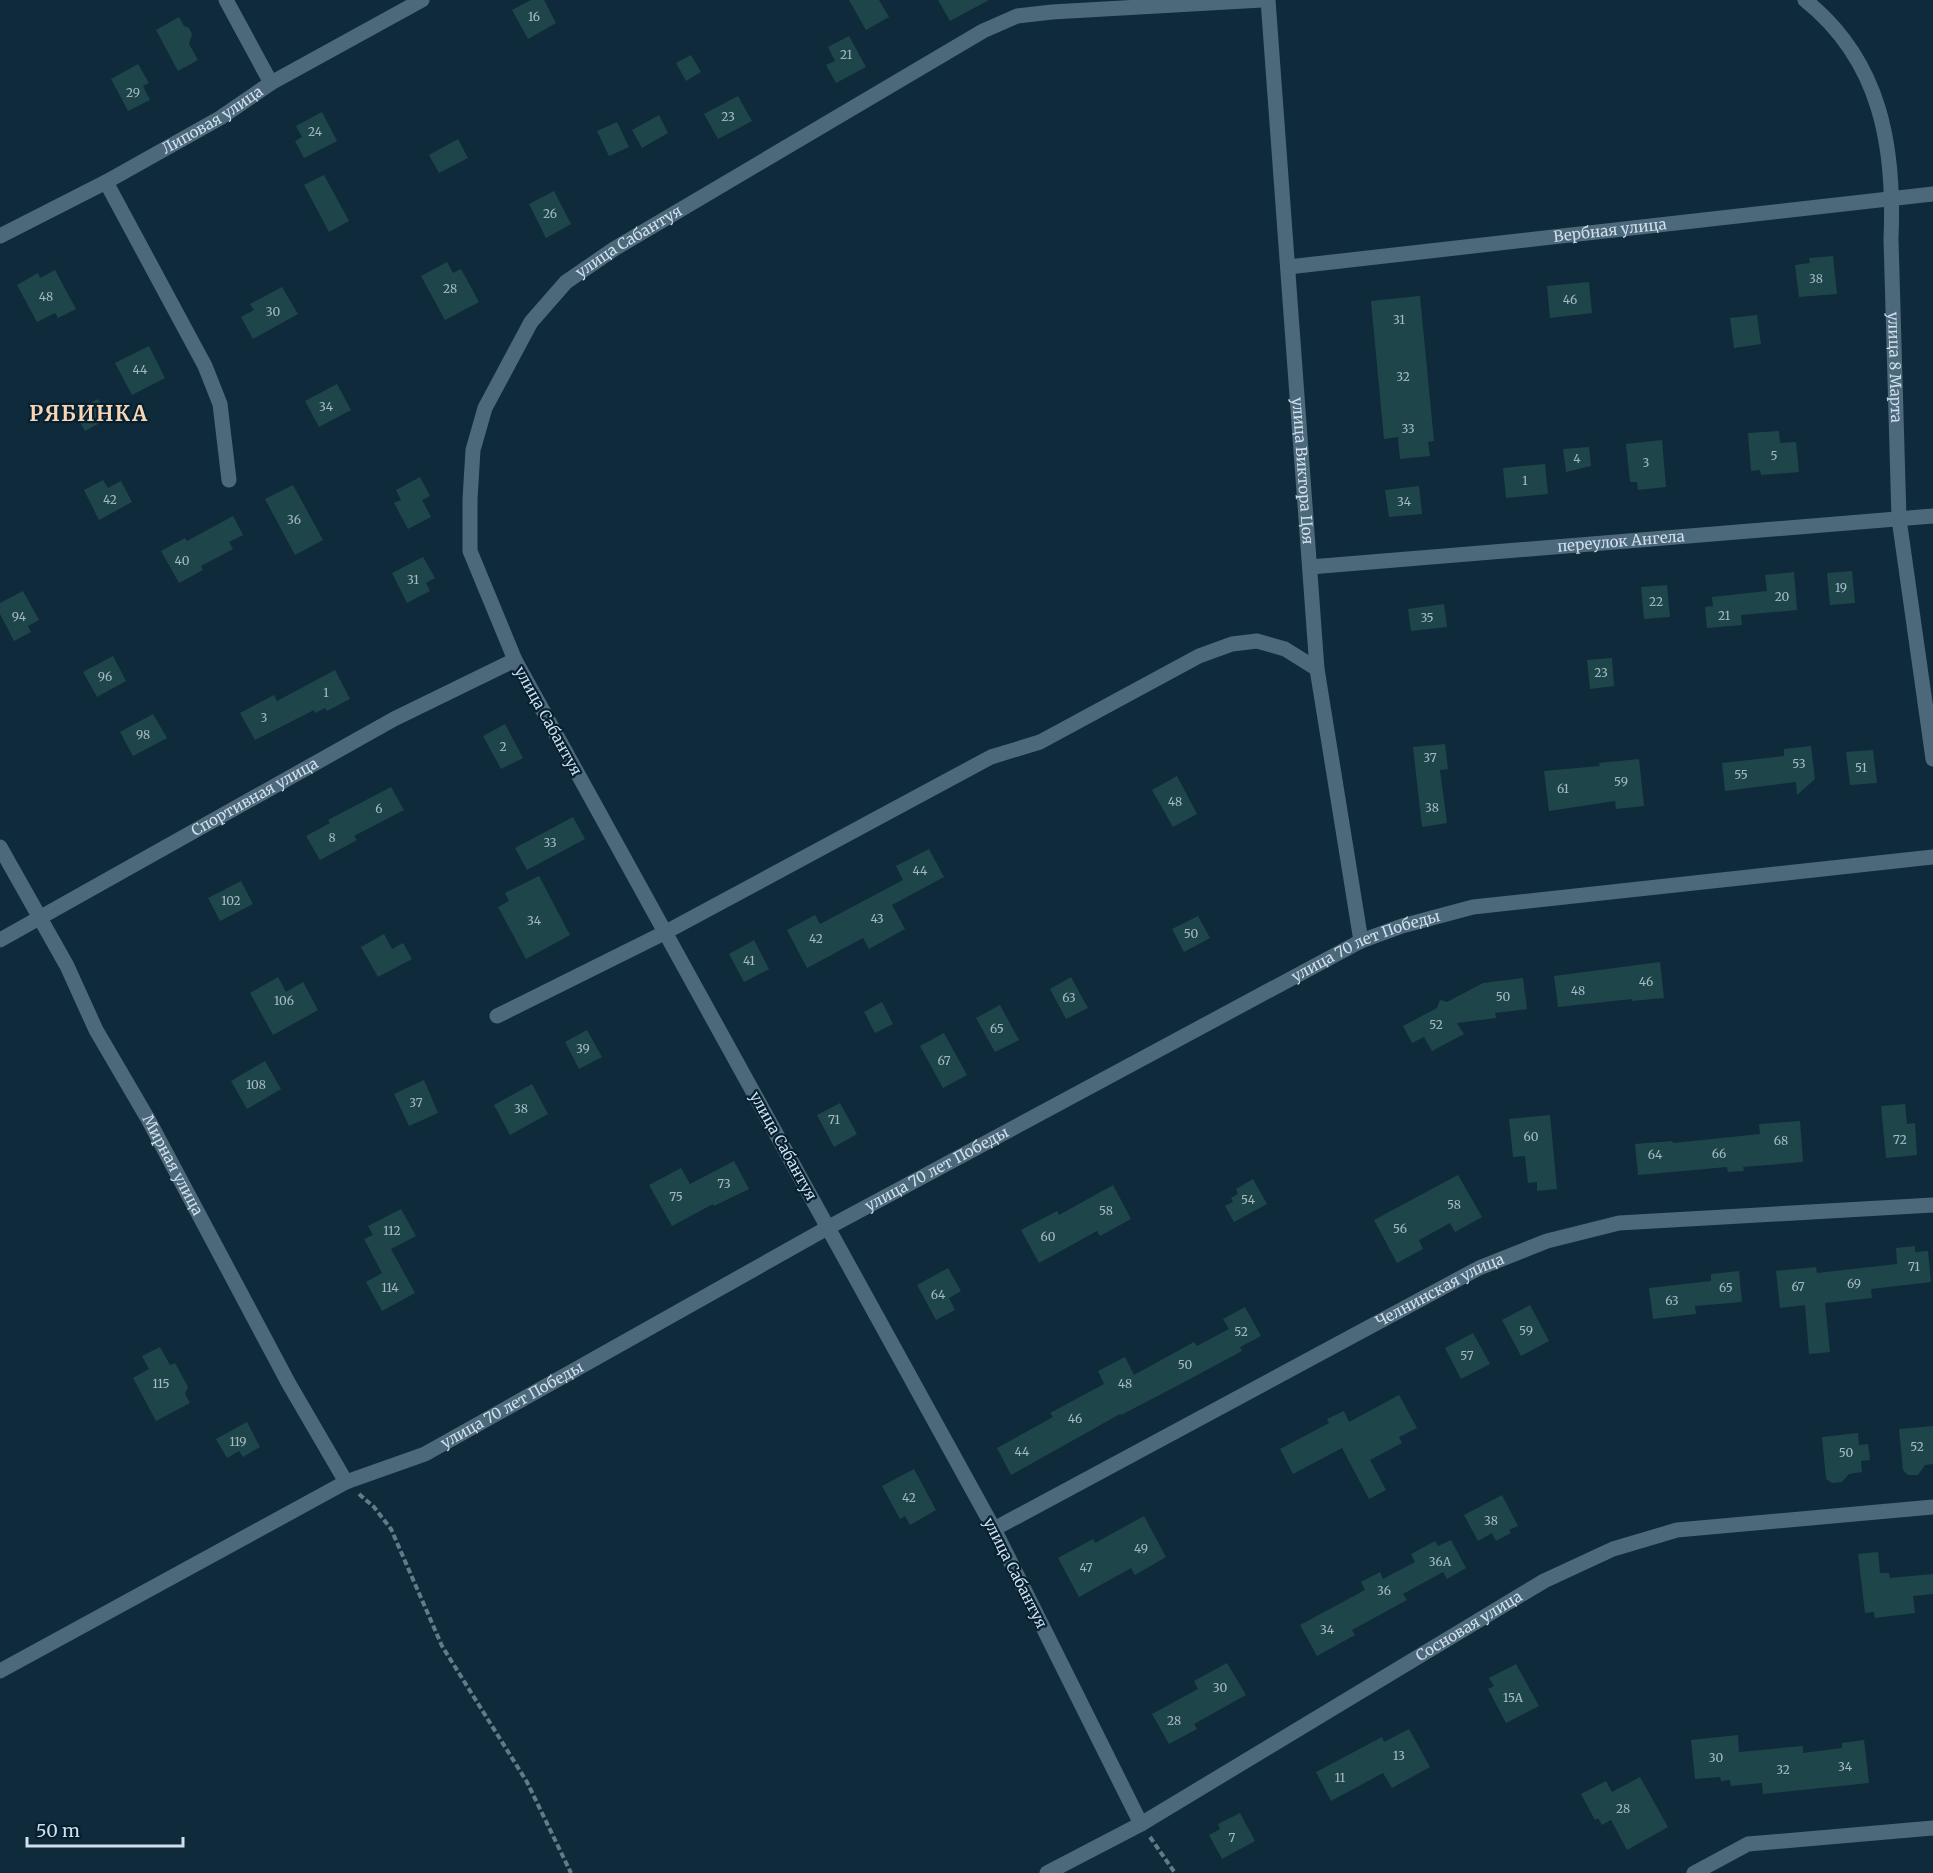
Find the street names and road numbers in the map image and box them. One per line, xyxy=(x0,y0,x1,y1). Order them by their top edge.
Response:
street label: Липовая улица xyxy=(158,81,266,158)
street label: улица Сабантуя xyxy=(572,201,685,282)
street label: Вербная улица xyxy=(1552,214,1667,246)
street label: улица 8 Марта xyxy=(1884,311,1906,423)
street label: улица Виктора Цоя xyxy=(1288,397,1318,545)
street label: переулок Ангела xyxy=(1556,526,1685,556)
street label: улица Сабантуя xyxy=(511,663,586,779)
street label: Спортивная улица xyxy=(188,754,321,840)
street label: улица 70 лет Победы xyxy=(1288,906,1442,986)
street label: улица Сабантуя xyxy=(746,1088,821,1204)
street label: Мирная улица xyxy=(138,1111,207,1218)
street label: улица 70 лет Победы xyxy=(861,1122,1012,1215)
street label: Челнинская улица xyxy=(1372,1249,1507,1331)
street label: улица 70 лет Победы xyxy=(437,1357,587,1452)
street label: улица Сабантуя xyxy=(979,1514,1052,1631)
street label: Сосновая улица xyxy=(1412,1586,1525,1665)

